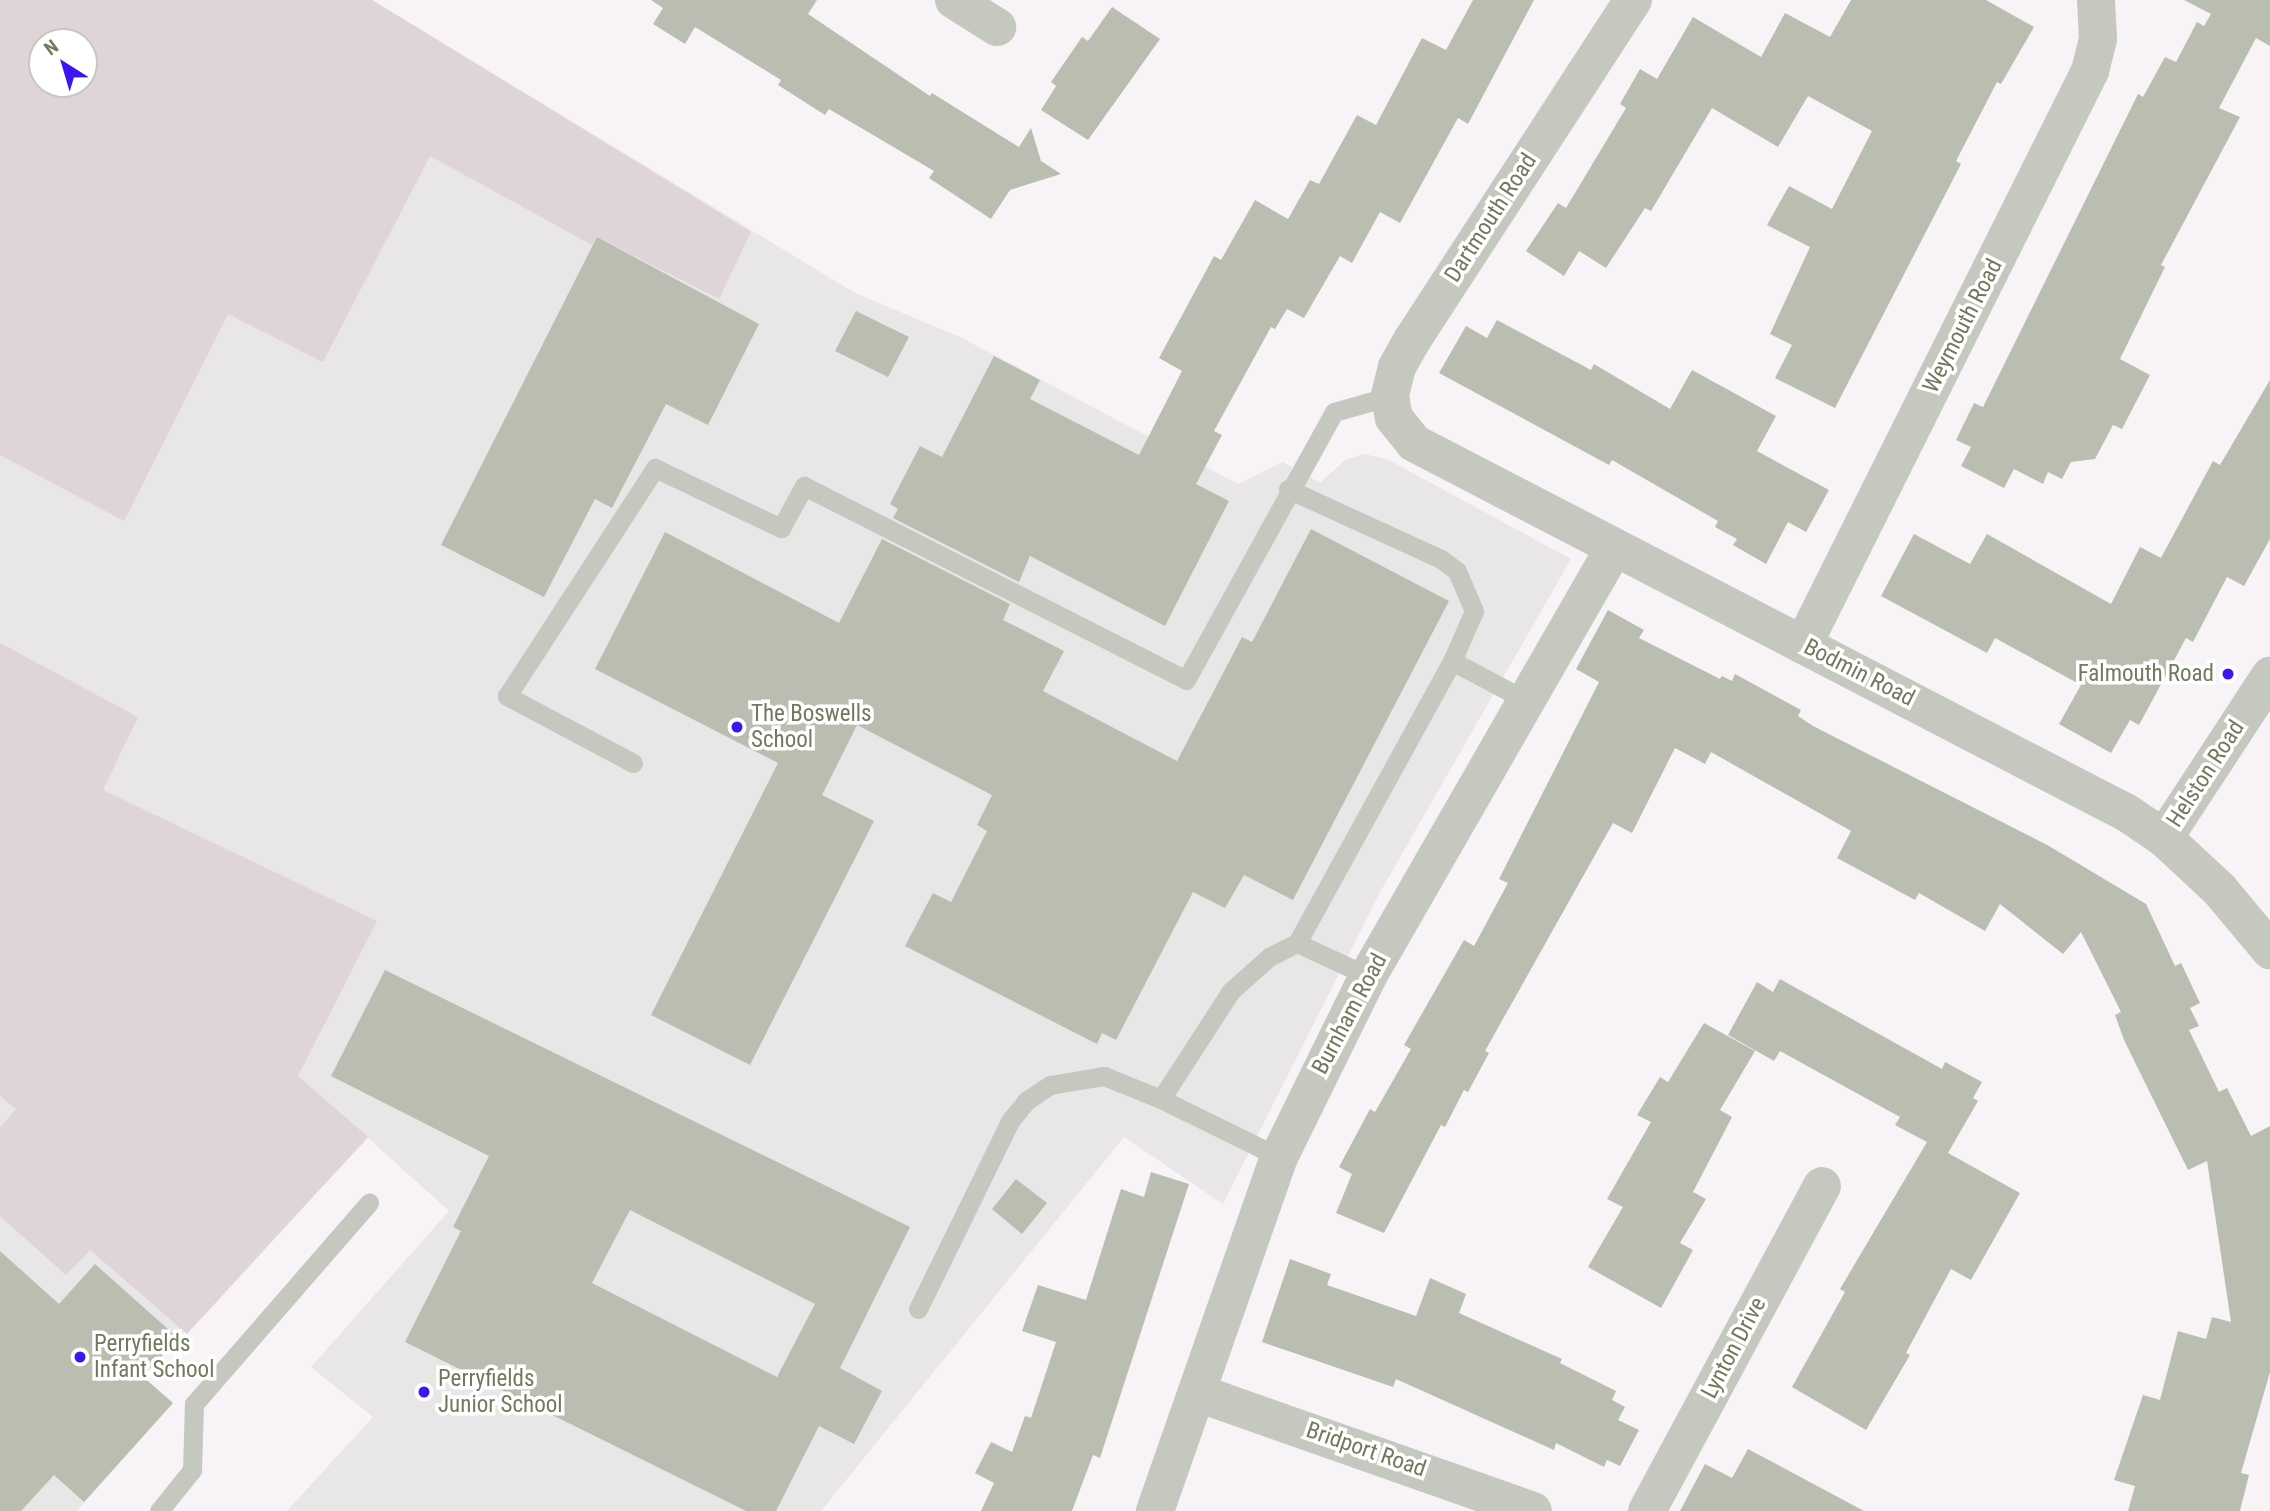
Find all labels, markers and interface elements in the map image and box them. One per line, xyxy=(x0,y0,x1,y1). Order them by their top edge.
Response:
north arrow xyxy=(28,28,98,98)
text: N xyxy=(40,35,63,60)
street label: Dartmouth Road xyxy=(1439,148,1543,288)
street label: Weymouth Road xyxy=(1917,254,2009,398)
street label: Bodmin Road xyxy=(1799,633,1919,713)
place label: Falmouth Road xyxy=(2078,660,2214,688)
marker: Falmouth Road xyxy=(2220,666,2236,682)
place label: The Boswells School xyxy=(751,700,872,754)
street label: Helston Road xyxy=(2161,716,2251,832)
marker: The Boswells School xyxy=(729,719,745,735)
street label: Burnham Road xyxy=(1307,949,1393,1079)
street label: Lynton Drive xyxy=(1696,1293,1772,1403)
place label: Perryfields Infant School xyxy=(94,1330,214,1384)
marker: Perryfields Infant School xyxy=(72,1349,88,1365)
place label: Perryfields Junior School xyxy=(438,1365,563,1419)
marker: Perryfields Junior School xyxy=(416,1384,432,1400)
street label: Bridport Road xyxy=(1302,1417,1430,1483)

